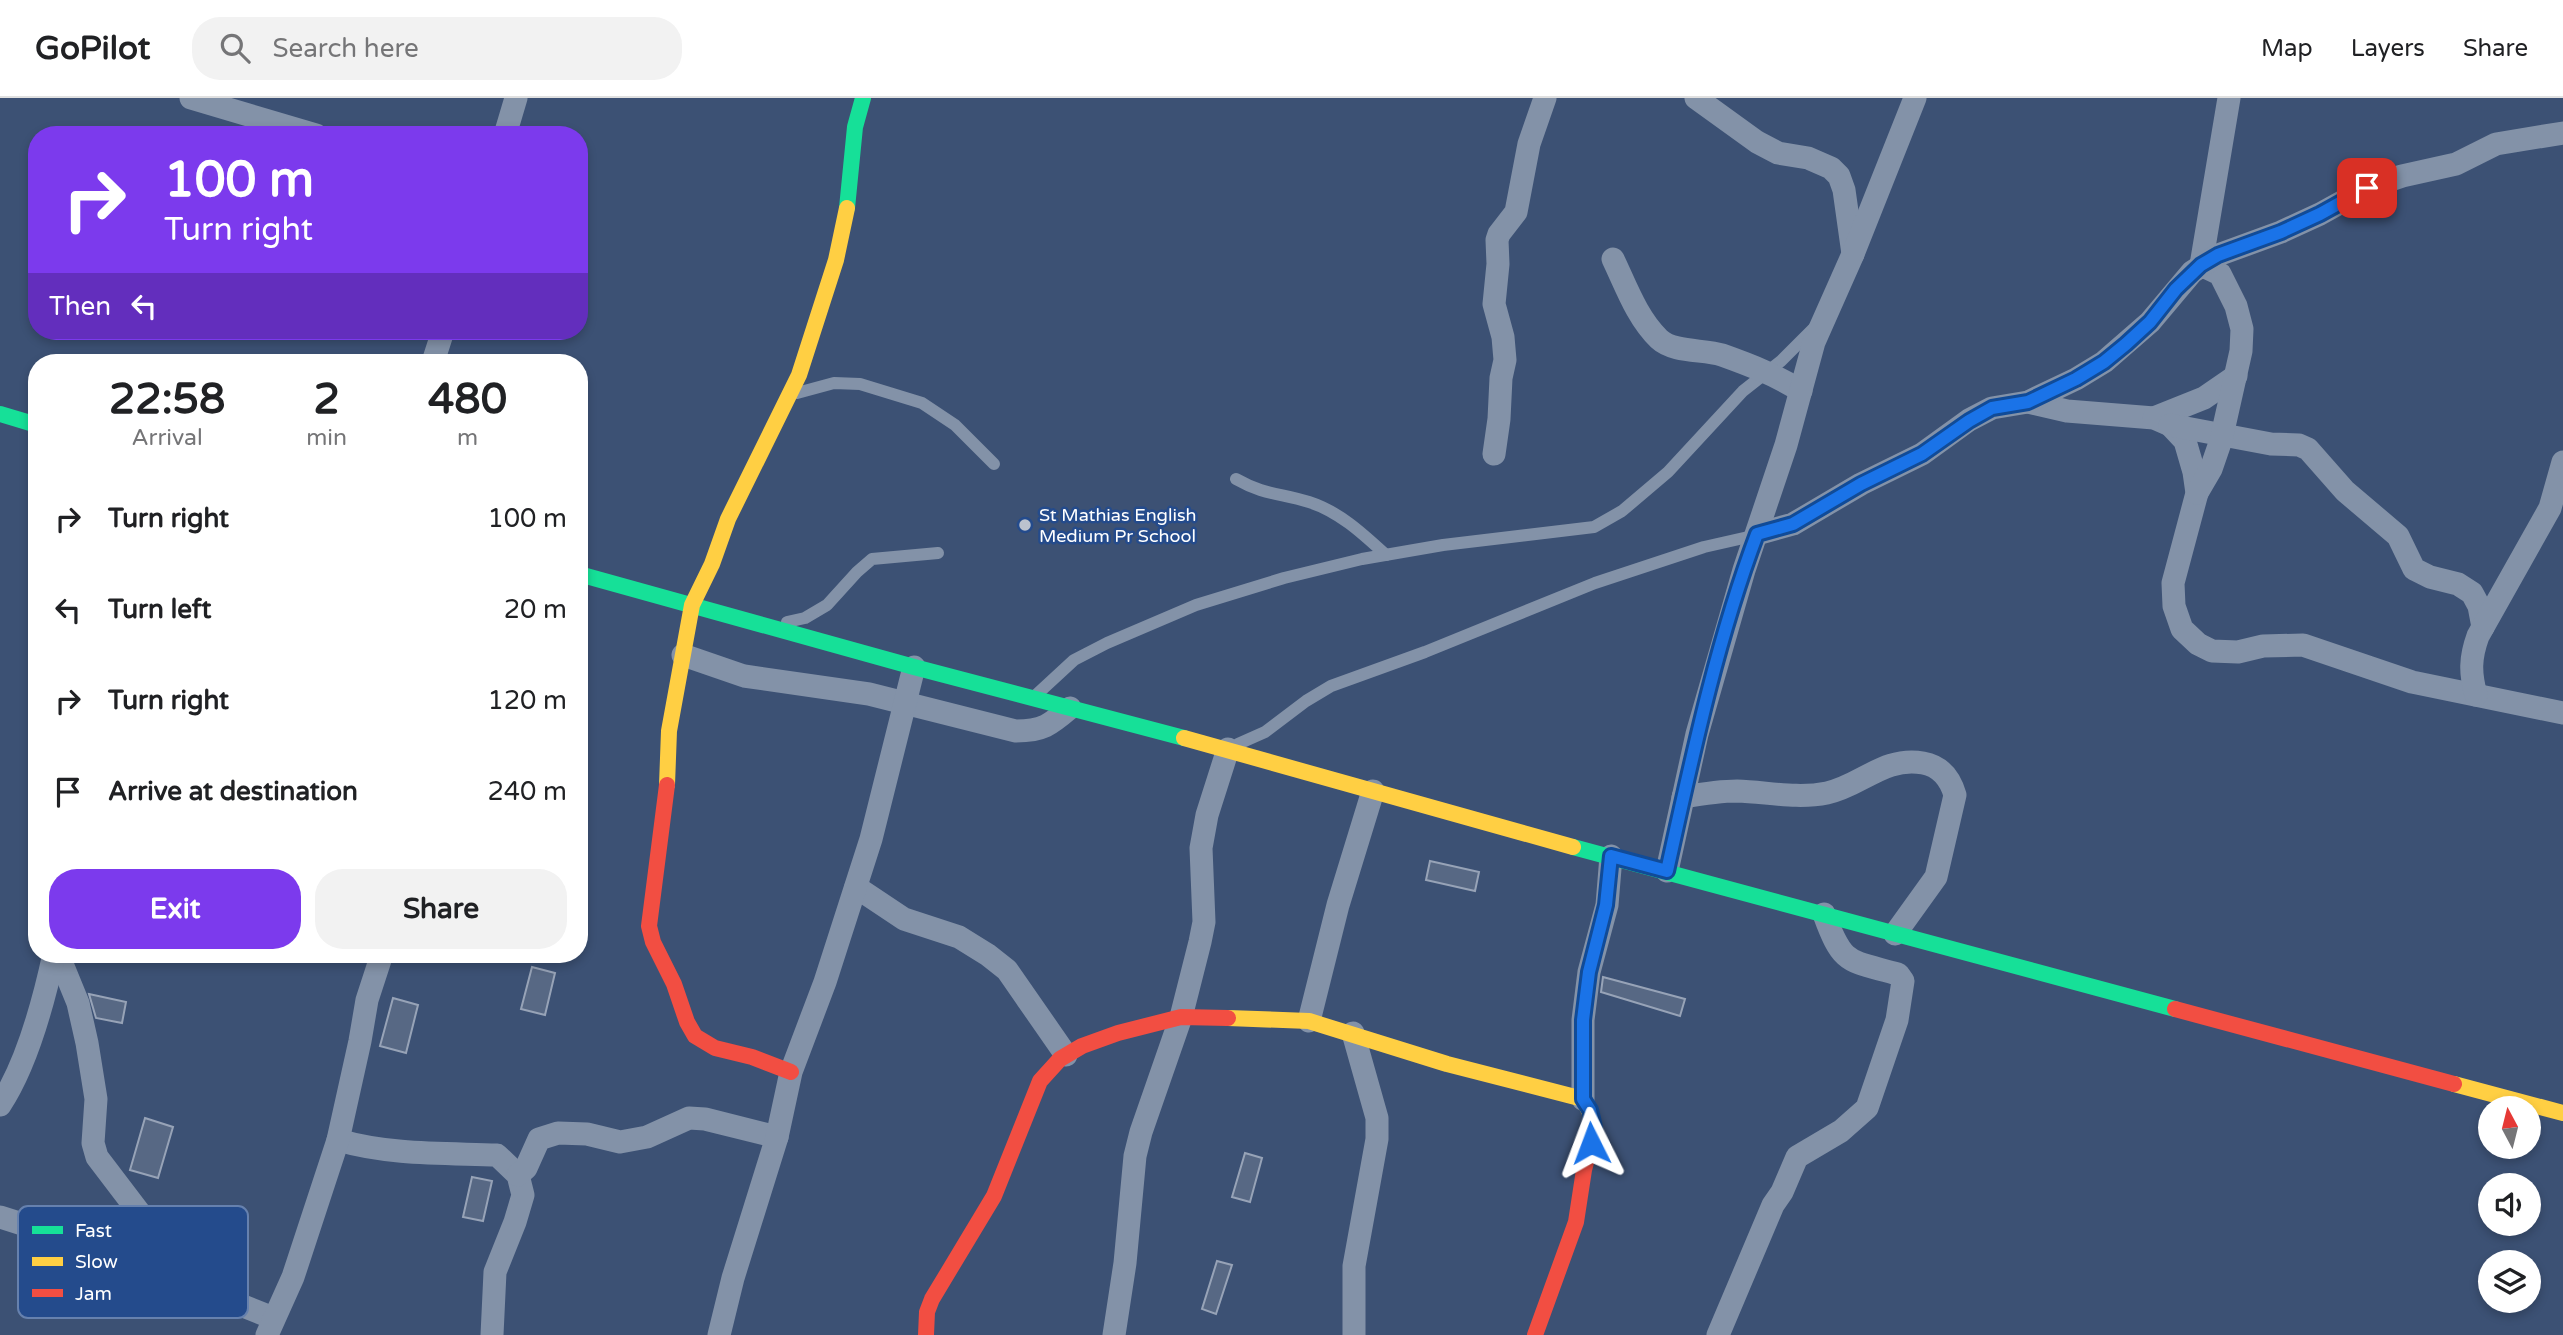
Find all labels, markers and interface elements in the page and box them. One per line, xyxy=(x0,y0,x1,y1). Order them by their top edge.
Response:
search box xyxy=(192,17,682,80)
text: GoPilot xyxy=(35,29,150,68)
icon: search xyxy=(216,29,254,67)
text: Search here xyxy=(272,33,419,64)
text: Map xyxy=(2261,34,2313,63)
text: Layers xyxy=(2351,34,2425,63)
text: Share xyxy=(2463,34,2528,63)
text: 100 m xyxy=(164,151,314,210)
icon: right xyxy=(49,154,140,245)
pin xyxy=(2337,158,2397,218)
icon: arrive xyxy=(2348,169,2386,207)
text: Turn right xyxy=(164,211,313,249)
icon: left xyxy=(125,287,163,325)
text: Then xyxy=(49,291,111,322)
text: 22:58 xyxy=(109,374,225,425)
text: 2 xyxy=(313,374,340,425)
text: 480 xyxy=(428,374,507,425)
text: Arrival xyxy=(132,424,203,452)
text: min xyxy=(306,424,347,452)
text: m xyxy=(457,424,478,452)
icon: right xyxy=(49,500,87,538)
text: Turn right xyxy=(108,503,229,534)
text: 100 m xyxy=(487,503,567,534)
place label: St Mathias English Medium Pr School xyxy=(1039,504,1197,547)
marker: St Mathias English Medium Pr School xyxy=(1017,517,1033,533)
icon: left xyxy=(49,591,87,629)
text: Turn left xyxy=(108,594,211,625)
text: 20 m xyxy=(504,594,567,625)
icon: right xyxy=(49,682,87,720)
text: Turn right xyxy=(108,685,229,716)
text: 120 m xyxy=(487,685,567,716)
icon: arrive xyxy=(49,773,87,811)
text: Arrive at destination xyxy=(108,776,358,807)
text: 240 m xyxy=(487,776,567,807)
button: Exit xyxy=(49,869,301,949)
button: Share xyxy=(315,869,567,949)
north arrow xyxy=(2478,1096,2541,1158)
map controls xyxy=(2478,1096,2541,1313)
position arrow xyxy=(1554,1106,1628,1180)
button: sound xyxy=(2478,1173,2541,1236)
legend xyxy=(18,1206,248,1318)
text: Fast xyxy=(75,1220,112,1242)
button: layers xyxy=(2478,1250,2541,1313)
text: Slow xyxy=(75,1251,118,1273)
text: Jam xyxy=(75,1283,112,1305)

